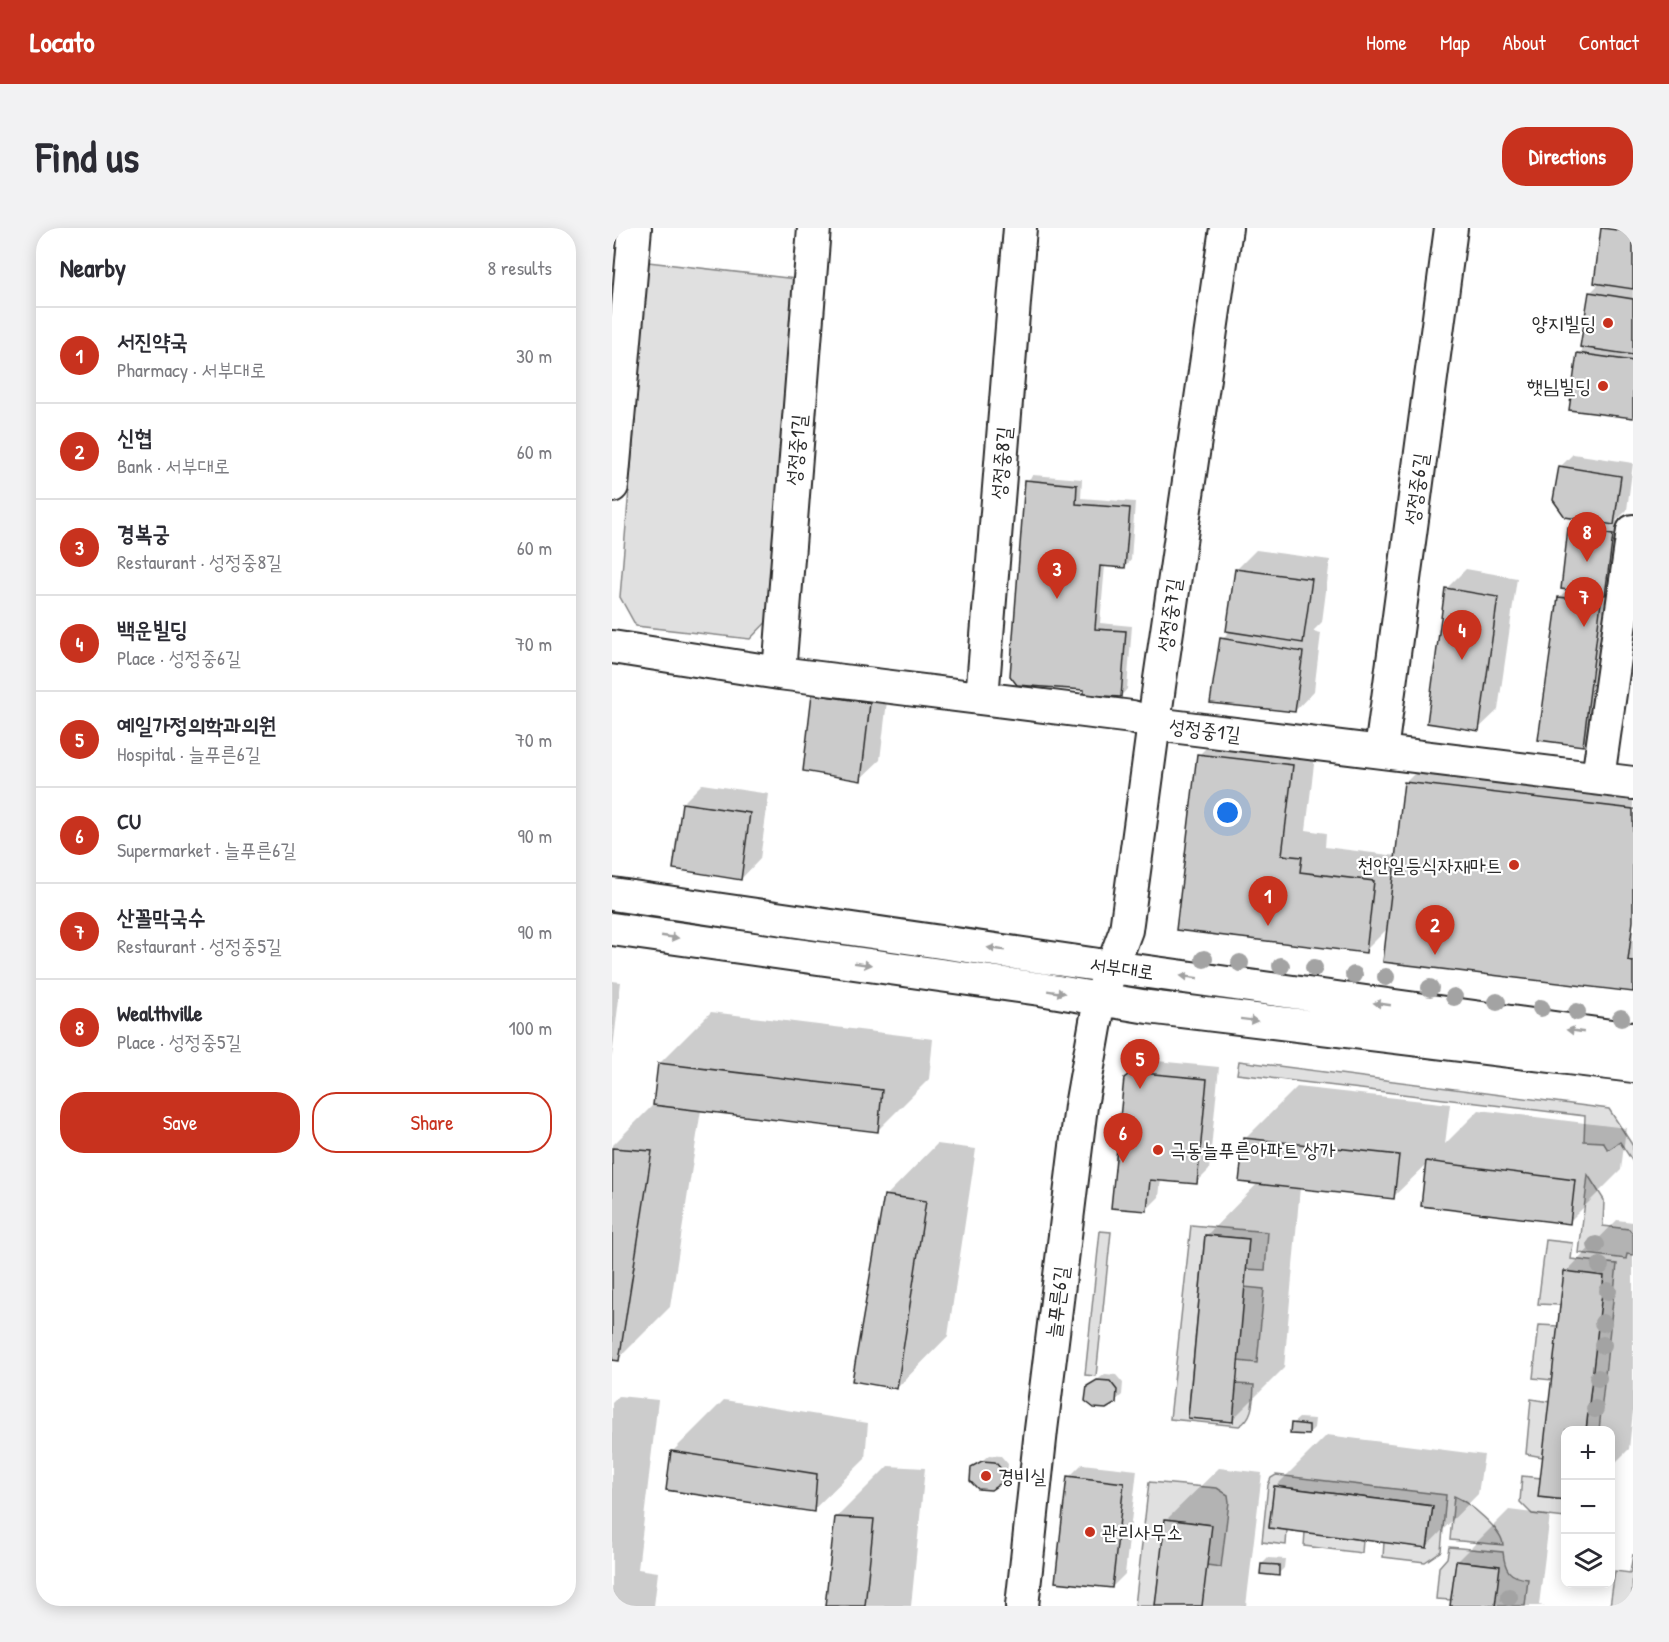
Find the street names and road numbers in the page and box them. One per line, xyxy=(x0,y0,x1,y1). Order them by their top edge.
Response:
street label: 성정중1길 xyxy=(779,413,812,487)
street label: 성정중8길 xyxy=(984,425,1017,501)
street label: 성정중6길 xyxy=(1397,451,1434,527)
street label: 성정중7길 xyxy=(1150,576,1187,654)
street label: 성정중1길 xyxy=(1168,712,1242,747)
street label: 서부대로 xyxy=(1088,950,1156,985)
street label: 늘푸른6길 xyxy=(1039,1264,1074,1339)

